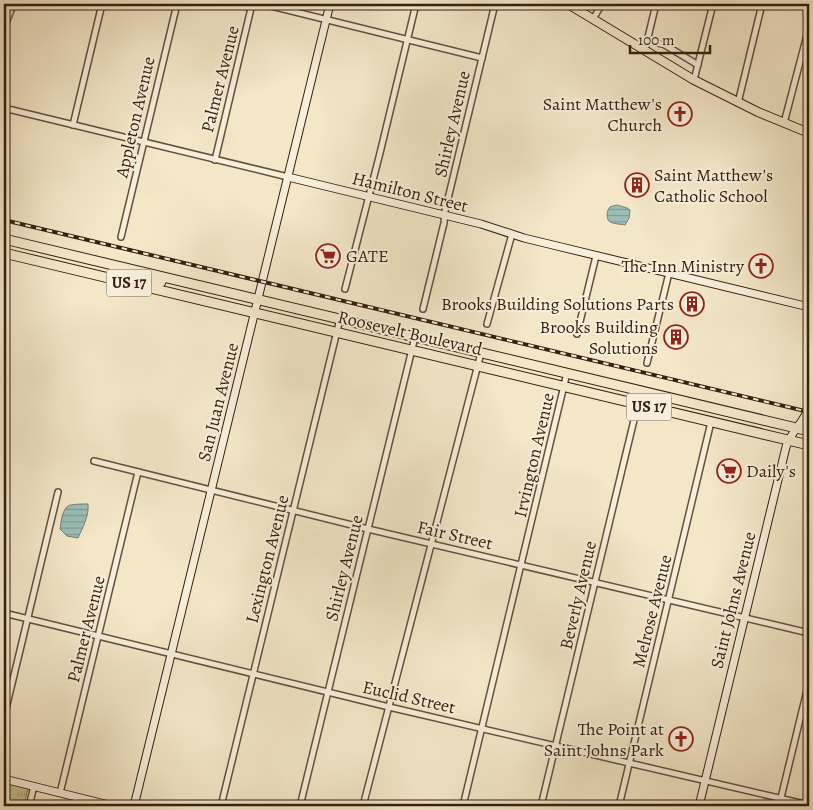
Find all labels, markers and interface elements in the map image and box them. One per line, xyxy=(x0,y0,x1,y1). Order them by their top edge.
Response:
scale bar xyxy=(630,22,710,54)
street label: Palmer Avenue xyxy=(195,23,245,135)
text: 100 m xyxy=(638,30,675,50)
street label: Appleton Avenue xyxy=(109,54,161,181)
street label: Shirley Avenue xyxy=(428,68,476,180)
place label: Saint Matthew's Church xyxy=(543,92,662,137)
church icon: Saint Matthew's Church xyxy=(667,101,693,127)
place label: Saint Matthew's Catholic School xyxy=(654,163,773,208)
street label: Hamilton Street xyxy=(350,166,471,218)
building icon: Saint Matthew's Catholic School xyxy=(624,172,650,198)
supermarket icon: GATE xyxy=(315,243,341,269)
place label: GATE xyxy=(346,244,389,268)
church icon: The Inn Ministry xyxy=(748,253,774,279)
place label: The Inn Ministry xyxy=(621,254,745,278)
road number: US 17 xyxy=(106,270,152,296)
building icon: Brooks Building Solutions Parts xyxy=(679,291,705,317)
place label: Brooks Building Solutions Parts xyxy=(441,292,674,316)
street label: Roosevelt Boulevard xyxy=(335,305,485,361)
place label: Brooks Building Solutions xyxy=(539,315,658,360)
building icon: Brooks Building Solutions xyxy=(663,324,689,350)
street label: San Juan Avenue xyxy=(192,340,244,464)
street label: Irvington Avenue xyxy=(508,390,560,520)
road number: US 17 xyxy=(626,394,672,421)
supermarket icon: Daily's xyxy=(716,458,742,484)
place label: Daily's xyxy=(746,459,796,483)
street label: Lexington Avenue xyxy=(239,492,295,626)
street label: Shirley Avenue xyxy=(319,512,369,624)
street label: Fair Street xyxy=(415,515,495,555)
street label: Saint Johns Avenue xyxy=(704,529,762,671)
street label: Beverly Avenue xyxy=(554,538,602,652)
street label: Melrose Avenue xyxy=(626,552,678,670)
street label: Palmer Avenue xyxy=(61,573,111,685)
street label: Euclid Street xyxy=(360,675,458,719)
place label: The Point at Saint Johns Park xyxy=(544,717,664,762)
church icon: The Point at Saint Johns Park xyxy=(668,726,694,752)

